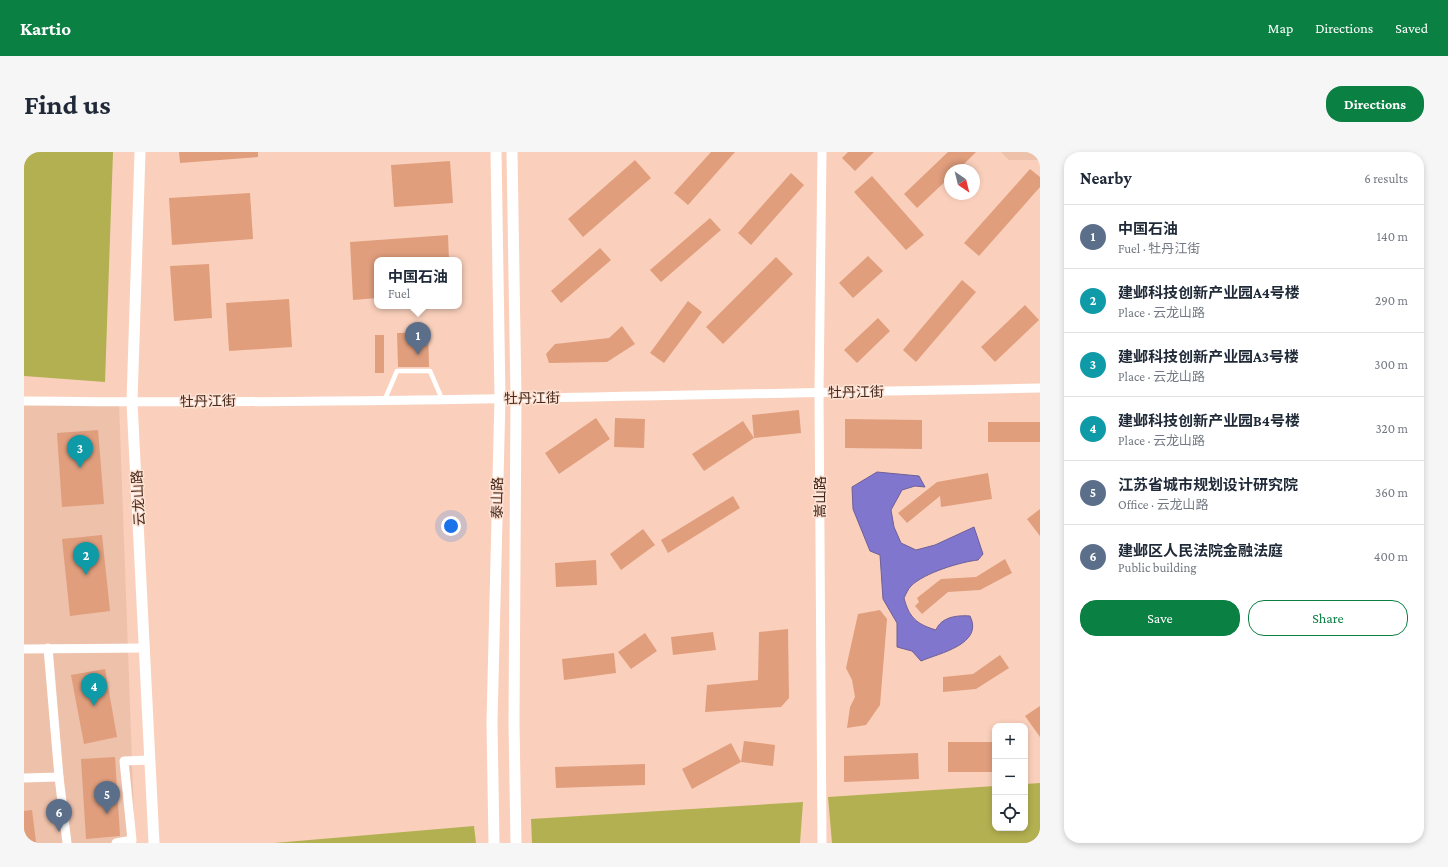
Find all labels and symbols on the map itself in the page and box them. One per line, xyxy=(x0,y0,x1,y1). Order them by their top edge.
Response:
north arrow xyxy=(944,164,980,200)
pin: 1 xyxy=(405,322,431,355)
street label: 牡丹江街 xyxy=(828,384,884,400)
street label: 牡丹江街 xyxy=(504,390,560,406)
street label: 牡丹江街 xyxy=(180,393,236,409)
pin: 3 xyxy=(67,435,93,468)
street label: 云龙山路 xyxy=(129,470,147,526)
street label: 嵩山路 xyxy=(812,476,828,518)
street label: 泰山路 xyxy=(489,477,505,519)
your location xyxy=(441,516,461,536)
pin: 2 xyxy=(73,542,99,575)
pin: 4 xyxy=(81,673,107,706)
pin: 5 xyxy=(94,781,120,814)
pin: 6 xyxy=(46,799,72,832)

